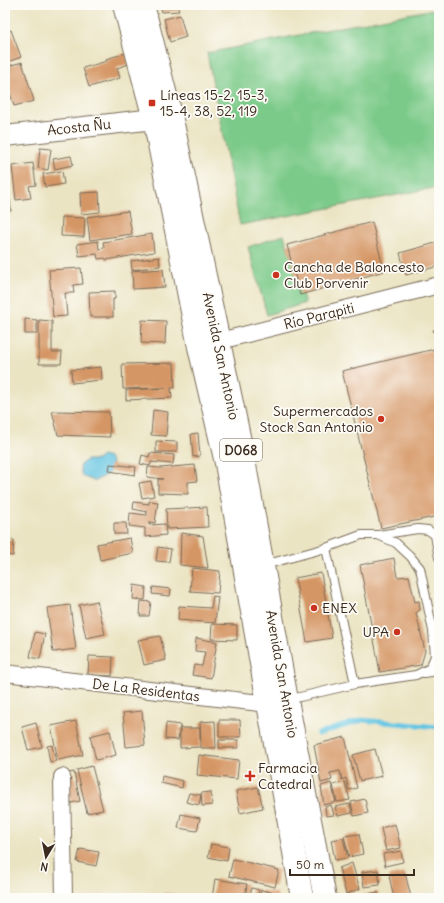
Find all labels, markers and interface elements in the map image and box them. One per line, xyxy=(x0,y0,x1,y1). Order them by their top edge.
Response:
place label: Líneas 15-2, 15-3, 15-4, 38, 52, 119 xyxy=(160,86,268,120)
marker: Líneas 15-2, 15-3, 15-4, 38, 52, 119 xyxy=(147,98,157,108)
street label: Acosta Ñu xyxy=(46,115,112,139)
place label: Cancha de Baloncesto Club Porvenir xyxy=(284,258,425,292)
marker: Cancha de Baloncesto Club Porvenir xyxy=(271,270,281,280)
street label: Avenida San Antonio xyxy=(199,291,243,422)
street label: Río Parapiti xyxy=(282,299,356,333)
place label: Supermercados Stock San Antonio xyxy=(259,402,373,436)
marker: Supermercados Stock San Antonio xyxy=(376,414,386,424)
road number: D068 xyxy=(220,439,262,461)
place label: ENEX xyxy=(322,599,357,617)
marker: ENEX xyxy=(309,603,319,613)
street label: Avenida San Antonio xyxy=(262,608,302,740)
place label: UPA xyxy=(362,623,389,641)
marker: UPA xyxy=(392,627,402,637)
street label: De La Residentas xyxy=(91,674,201,706)
place label: Farmacia Catedral xyxy=(258,759,317,793)
marker: Farmacia Catedral xyxy=(245,771,255,781)
north arrow xyxy=(26,837,66,877)
scale bar xyxy=(290,851,414,877)
text: 50 m xyxy=(296,857,325,872)
text: N xyxy=(39,859,49,874)

